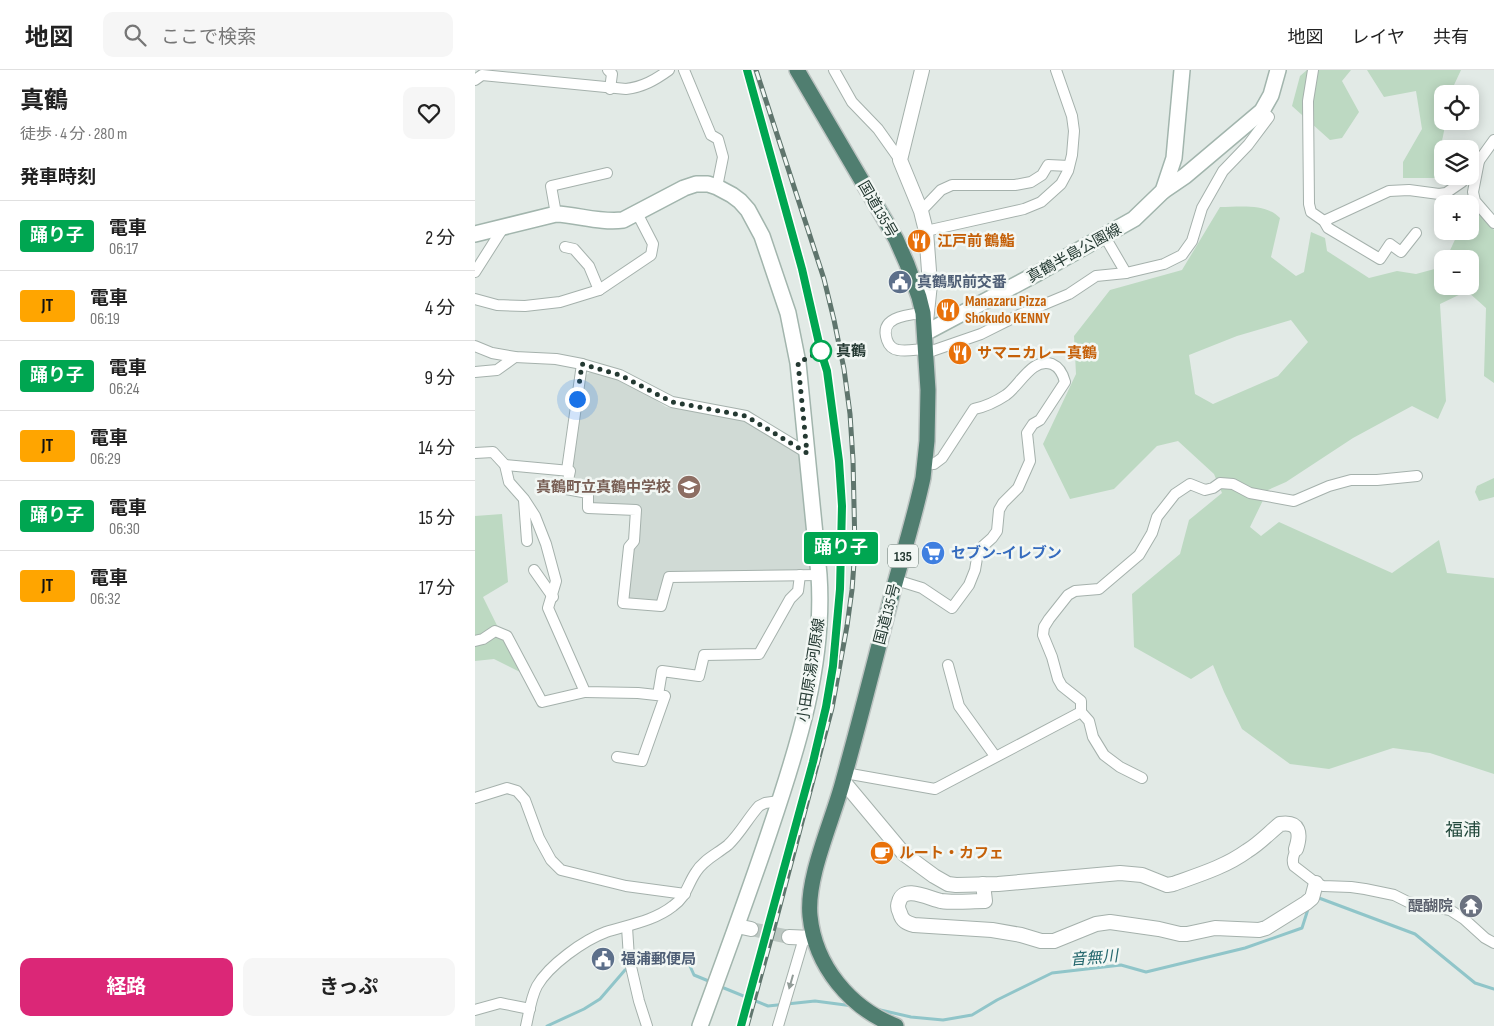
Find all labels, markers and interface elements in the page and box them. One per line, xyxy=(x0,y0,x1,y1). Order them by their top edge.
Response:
search box xyxy=(103,12,453,57)
icon: search xyxy=(121,21,149,49)
text: 地図 xyxy=(25,23,73,52)
text: ここで検索 xyxy=(161,26,256,49)
text: 地図 xyxy=(1288,27,1324,48)
text: レイヤ xyxy=(1352,27,1405,48)
text: 共有 xyxy=(1433,27,1469,48)
map controls xyxy=(1434,85,1479,295)
button: locate xyxy=(1434,85,1479,130)
text: 真鶴 xyxy=(20,86,68,115)
button: heart xyxy=(403,87,455,139)
text: 徒歩 · 4 分 · 280 m xyxy=(20,125,127,144)
button: layers xyxy=(1434,140,1479,185)
text: 発車時刻 xyxy=(20,166,96,189)
street label: 国道135号 xyxy=(854,177,901,241)
button: + xyxy=(1434,195,1479,240)
text: 電車 xyxy=(109,217,147,240)
street label: 真鶴半島公園線 xyxy=(1024,220,1125,287)
text: 踊り子 xyxy=(30,225,84,246)
text: 2 分 xyxy=(425,227,455,250)
restaurant icon: 江戸前 鶴鮨 xyxy=(906,228,932,254)
place label: 江戸前 鶴鮨 xyxy=(937,232,1015,251)
text: 06:17 xyxy=(109,240,138,259)
button: − xyxy=(1434,250,1479,295)
public building icon: 真鶴駅前交番 xyxy=(887,269,913,295)
place label: 真鶴駅前交番 xyxy=(917,273,1007,292)
text: 電車 xyxy=(90,287,128,310)
place label: Manazaru Pizza Shokudo KENNY xyxy=(965,292,1050,328)
text: JT xyxy=(42,295,53,316)
text: 4 分 xyxy=(425,297,455,320)
restaurant icon: Manazaru Pizza Shokudo KENNY xyxy=(935,297,961,323)
text: 06:19 xyxy=(90,310,120,329)
marker: 真鶴 xyxy=(810,340,832,362)
restaurant icon: サマニカレー真鶴 xyxy=(947,340,973,366)
place label: 真鶴 xyxy=(836,342,866,361)
place label: サマニカレー真鶴 xyxy=(977,344,1097,363)
text: 電車 xyxy=(109,357,147,380)
text: 踊り子 xyxy=(30,365,84,386)
text: 9 分 xyxy=(425,367,455,390)
text: 06:24 xyxy=(109,380,139,399)
your location xyxy=(565,387,590,412)
text: 電車 xyxy=(90,427,128,450)
text: JT xyxy=(42,435,53,456)
text: 14 分 xyxy=(418,437,455,460)
text: 06:29 xyxy=(90,450,121,469)
school or university icon: 真鶴町立真鶴中学校 xyxy=(676,474,702,500)
place label: 真鶴町立真鶴中学校 xyxy=(536,478,671,497)
text: 電車 xyxy=(109,497,147,520)
text: 踊り子 xyxy=(30,505,84,526)
text: 15 分 xyxy=(419,507,455,530)
text: 06:30 xyxy=(109,520,140,539)
line badge: 踊り子 xyxy=(812,532,870,564)
text: 踊り子 xyxy=(814,537,868,558)
supermarket icon: セブン-イレブン xyxy=(920,540,946,566)
road number: 135 xyxy=(888,544,918,568)
place label: セブン-イレブン xyxy=(951,544,1062,563)
text: 電車 xyxy=(90,567,128,590)
text: JT xyxy=(42,575,53,596)
text: 17 分 xyxy=(419,577,455,600)
street label: 国道135号 xyxy=(870,581,905,647)
text: 06:32 xyxy=(90,590,120,609)
street label: 小田原湯河原線 xyxy=(794,617,829,723)
district label: 福浦 xyxy=(1445,820,1481,841)
cafe icon: ルート・カフェ xyxy=(869,840,895,866)
place label: ルート・カフェ xyxy=(899,844,1004,863)
temple icon: 醍醐院 xyxy=(1458,893,1484,919)
place label: 醍醐院 xyxy=(1408,897,1453,916)
public building icon: 福浦郵便局 xyxy=(590,946,616,972)
water label: 音無川 xyxy=(1069,947,1121,970)
place label: 福浦郵便局 xyxy=(620,950,696,969)
button: 経路 xyxy=(20,958,233,1016)
button: きっぷ xyxy=(243,958,455,1016)
one-way arrow xyxy=(787,975,795,990)

